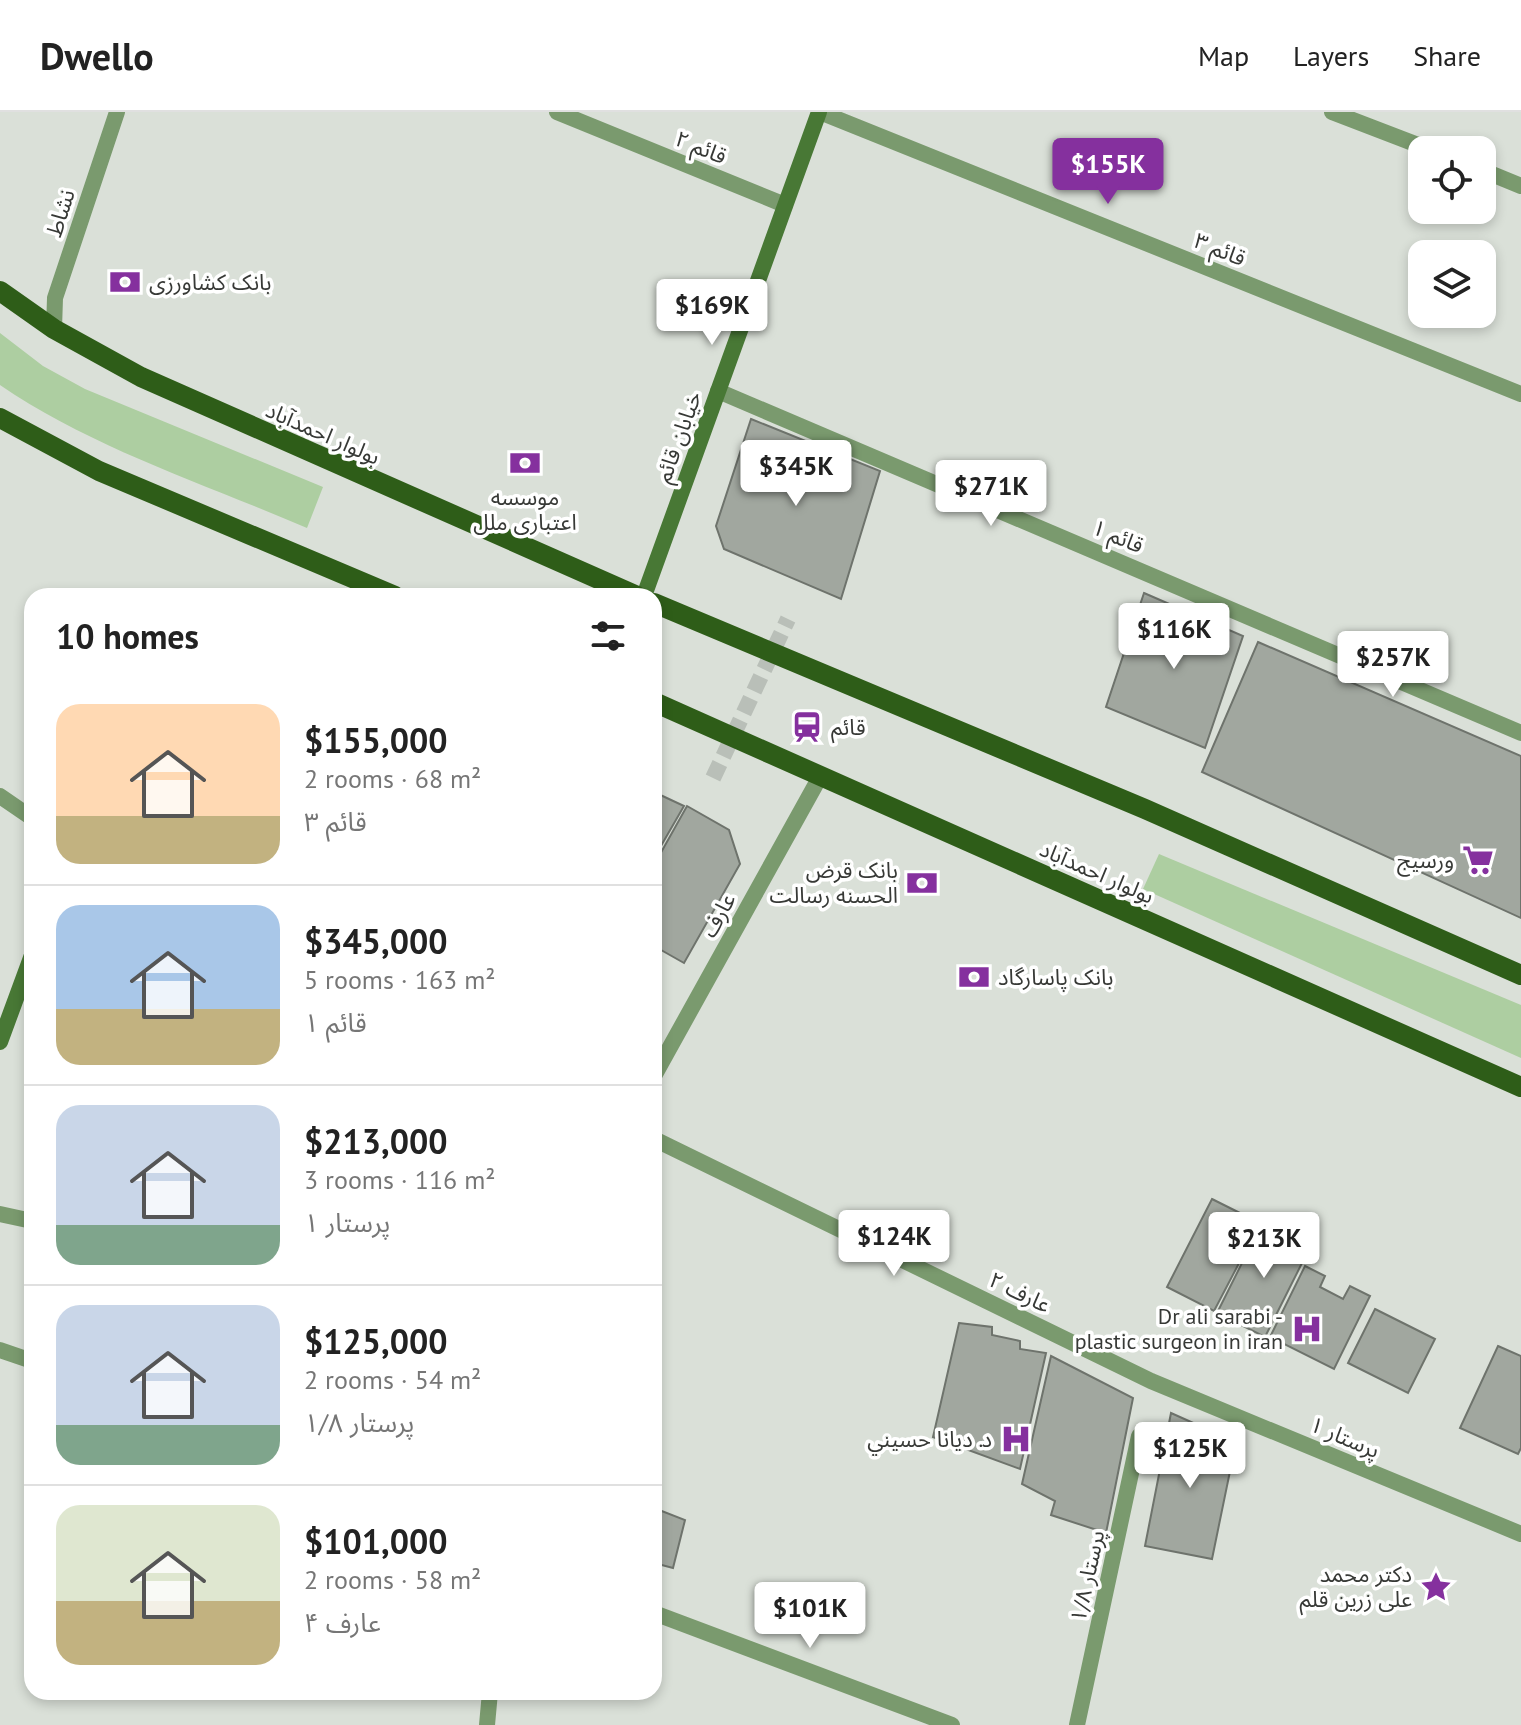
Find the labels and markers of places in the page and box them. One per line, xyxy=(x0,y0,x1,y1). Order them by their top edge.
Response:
pin: $155K xyxy=(1052,138,1164,206)
bank icon: بانک کشاورزی xyxy=(108,265,142,299)
place label: بانک کشاورزی xyxy=(149,268,271,296)
pin: $169K xyxy=(656,279,768,347)
pin: $345K xyxy=(740,440,852,508)
bank icon: موسسه اعتباری ملل xyxy=(508,446,542,480)
pin: $271K xyxy=(935,460,1047,528)
place label: موسسه اعتباری ملل xyxy=(473,483,577,536)
pin: $116K xyxy=(1118,603,1230,671)
pin: $257K xyxy=(1337,631,1449,699)
station icon: قائم xyxy=(790,710,824,744)
place label: قائم xyxy=(831,713,866,744)
supermarket icon: ورسیج xyxy=(1461,843,1495,877)
place label: ورسیج xyxy=(1397,846,1454,877)
place label: بانک قرض الحسنه رسالت xyxy=(769,856,898,909)
bank icon: بانک قرض الحسنه رسالت xyxy=(905,866,939,900)
bank icon: بانک پاسارگاد xyxy=(957,960,991,994)
place label: بانک پاسارگاد xyxy=(998,963,1113,992)
pin: $124K xyxy=(838,1210,950,1278)
pin: $213K xyxy=(1208,1212,1320,1280)
place label: Dr ali sarabi - plastic surgeon in iran xyxy=(1075,1302,1283,1355)
hospital icon: Dr ali sarabi - plastic surgeon in iran xyxy=(1290,1312,1324,1346)
hospital icon: د. ديانا حسيني xyxy=(999,1422,1033,1456)
pin: $125K xyxy=(1134,1422,1246,1490)
place label: د. ديانا حسيني xyxy=(867,1425,992,1456)
place label: دکتر محمد علی زرین قلم xyxy=(1299,1560,1412,1616)
place icon: دکتر محمد علی زرین قلم xyxy=(1419,1570,1453,1604)
pin: $101K xyxy=(754,1582,866,1650)

